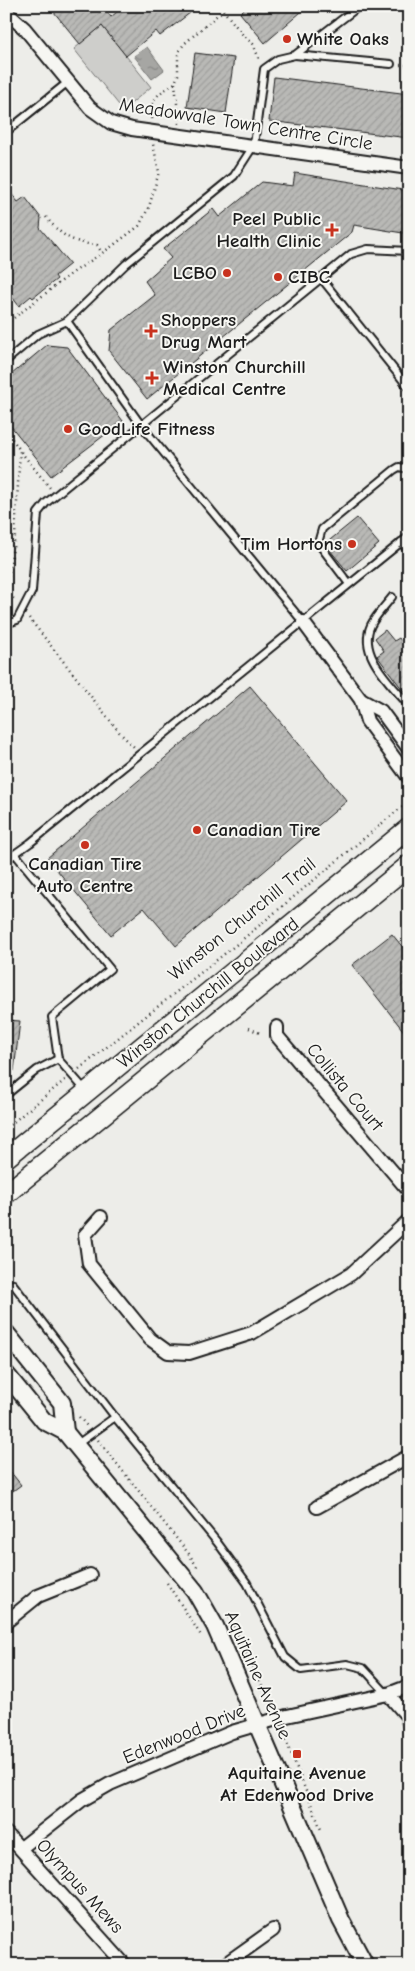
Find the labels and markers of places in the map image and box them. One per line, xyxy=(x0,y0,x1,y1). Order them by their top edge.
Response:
place label: White Oaks xyxy=(297,28,389,50)
marker: White Oaks xyxy=(281,33,293,45)
place label: Peel Public Health Clinic xyxy=(217,208,321,252)
marker: Peel Public Health Clinic xyxy=(325,223,339,237)
place label: LCBO xyxy=(173,262,217,284)
place label: CIBC xyxy=(288,266,331,288)
marker: LCBO xyxy=(221,267,233,279)
marker: CIBC xyxy=(272,271,284,283)
place label: Shoppers Drug Mart xyxy=(161,309,247,353)
marker: Shoppers Drug Mart xyxy=(145,325,157,337)
place label: Winston Churchill Medical Centre xyxy=(163,356,306,400)
marker: Winston Churchill Medical Centre xyxy=(145,371,159,385)
place label: GoodLife Fitness xyxy=(78,418,215,440)
marker: GoodLife Fitness xyxy=(62,423,74,435)
place label: Tim Hortons xyxy=(241,533,342,555)
marker: Tim Hortons xyxy=(346,538,358,550)
place label: Canadian Tire xyxy=(207,819,320,841)
marker: Canadian Tire xyxy=(191,824,203,836)
marker: Canadian Tire Auto Centre xyxy=(79,839,91,851)
place label: Canadian Tire Auto Centre xyxy=(28,853,142,897)
marker: Aquitaine Avenue At Edenwood Drive xyxy=(291,1748,303,1760)
place label: Aquitaine Avenue At Edenwood Drive xyxy=(220,1762,374,1806)

